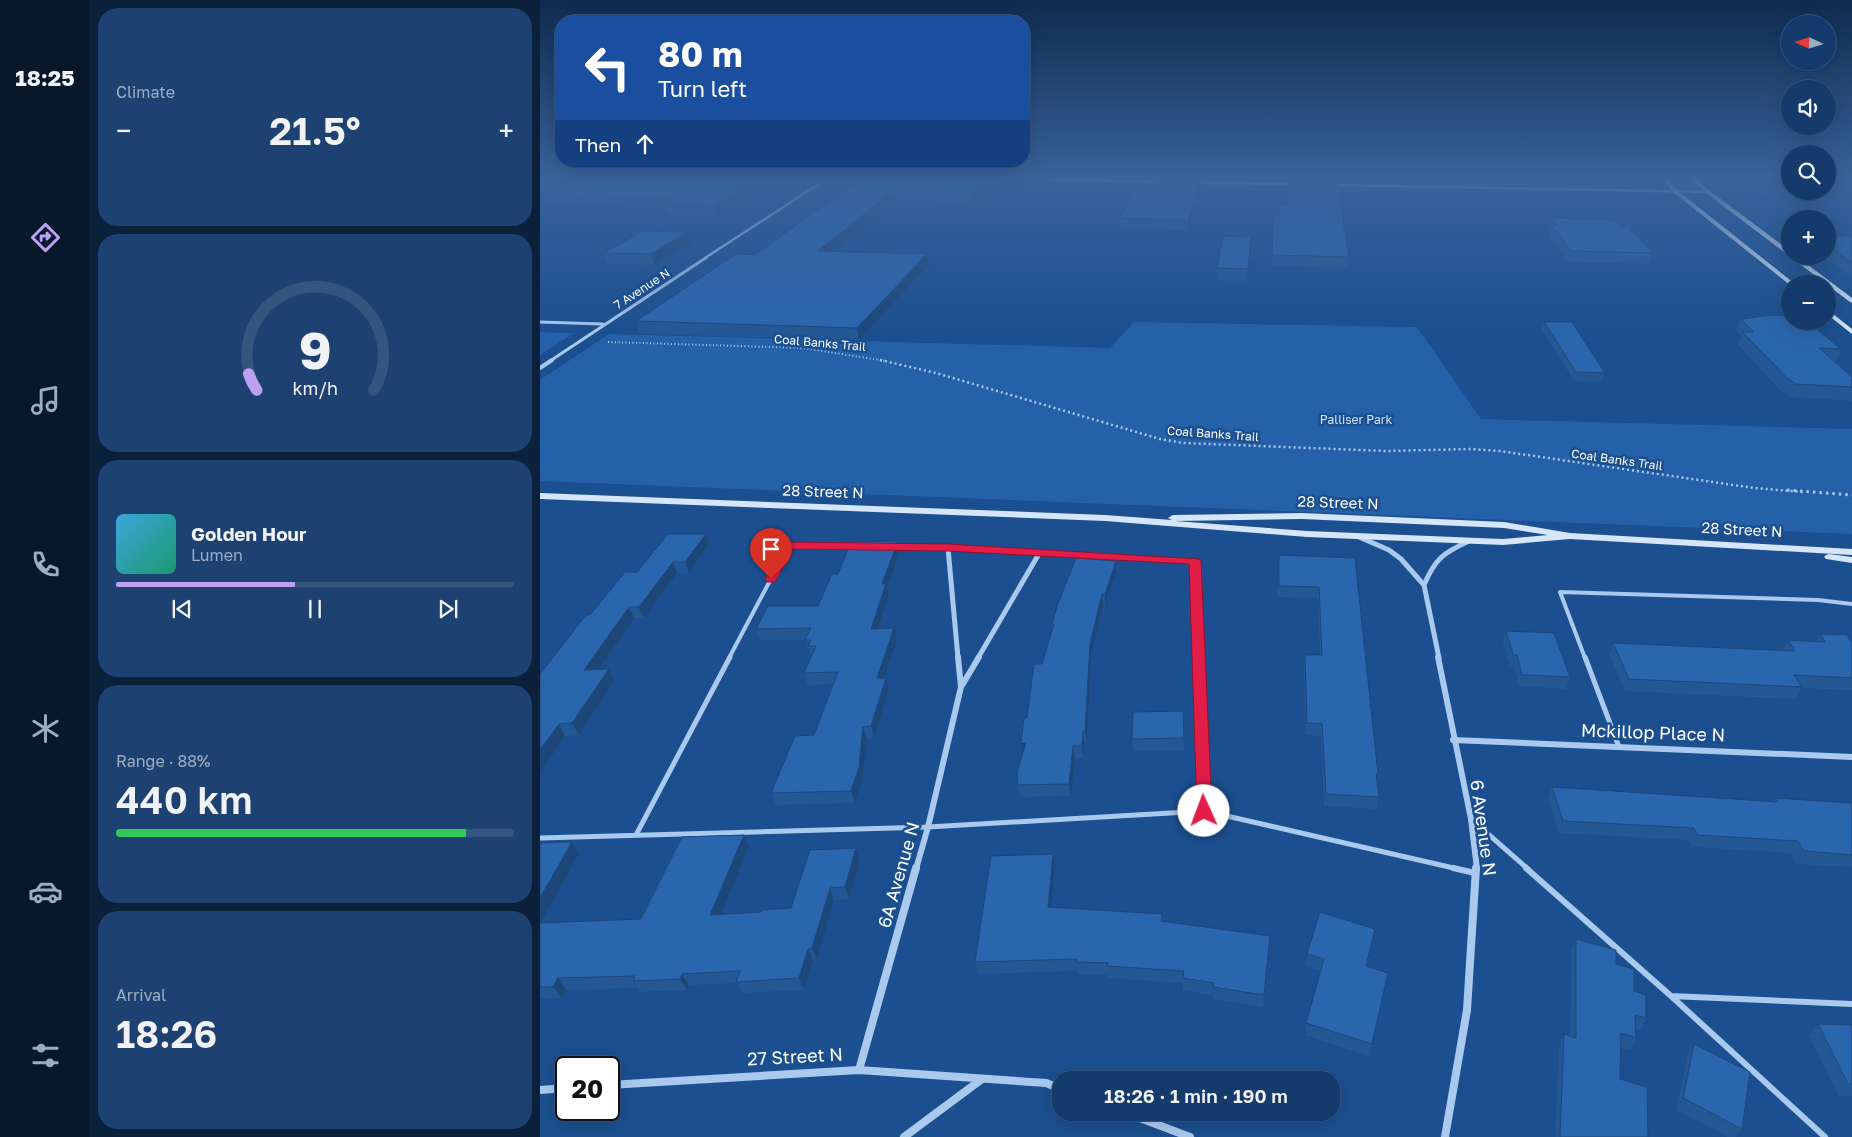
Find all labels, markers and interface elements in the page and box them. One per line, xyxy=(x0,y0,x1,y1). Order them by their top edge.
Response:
north arrow xyxy=(1781,15,1836,70)
map controls xyxy=(1781,15,1836,330)
text: 80 m xyxy=(658,33,743,75)
icon: left xyxy=(575,35,640,100)
text: 18:25 xyxy=(15,64,75,91)
text: Turn left xyxy=(658,75,747,102)
button: sound xyxy=(1781,80,1836,135)
text: Climate xyxy=(116,82,175,102)
text: 21.5° xyxy=(269,108,361,153)
text: − xyxy=(116,114,131,147)
text: + xyxy=(499,114,514,147)
icon: ahead xyxy=(631,130,659,158)
text: Then xyxy=(575,133,621,156)
button: search xyxy=(1781,145,1836,200)
button: + xyxy=(1781,210,1836,265)
icon: directions xyxy=(28,220,63,255)
street label: 7 Avenue N xyxy=(611,265,673,312)
button: − xyxy=(1781,275,1836,330)
text: 9 xyxy=(298,318,332,380)
street label: Coal Banks Trail xyxy=(774,331,867,354)
text: km/h xyxy=(292,377,338,399)
icon: music xyxy=(28,383,63,418)
park label: Palliser Park xyxy=(1320,412,1392,427)
street label: Coal Banks Trail xyxy=(1167,423,1260,444)
street label: Coal Banks Trail xyxy=(1570,446,1664,473)
street label: 28 Street N xyxy=(782,481,864,501)
street label: 28 Street N xyxy=(1297,492,1379,512)
street label: 28 Street N xyxy=(1701,518,1783,540)
text: Golden Hour xyxy=(191,522,306,545)
pin xyxy=(750,528,792,579)
icon: arrive xyxy=(757,535,785,563)
text: Lumen xyxy=(191,545,243,565)
icon: phone xyxy=(28,547,63,582)
icon: previous xyxy=(168,595,196,623)
icon: pause xyxy=(301,595,329,623)
icon: next xyxy=(434,595,462,623)
icon: climate xyxy=(28,711,63,746)
street label: Mckillop Place N xyxy=(1581,718,1725,746)
text: Range · 88% xyxy=(116,751,210,771)
text: 440 km xyxy=(116,777,253,822)
street label: 6 Avenue N xyxy=(1466,778,1502,877)
position arrow xyxy=(1177,784,1229,836)
street label: 6A Avenue N xyxy=(872,819,924,930)
icon: car xyxy=(28,874,63,909)
text: Arrival xyxy=(116,985,166,1005)
text: 18:26 xyxy=(116,1011,217,1056)
icon: filters xyxy=(28,1038,63,1073)
street label: 27 Street N xyxy=(746,1043,843,1069)
speed limit sign: 20 xyxy=(555,1056,620,1121)
text: 18:26 · 1 min · 190 m xyxy=(1104,1084,1288,1107)

